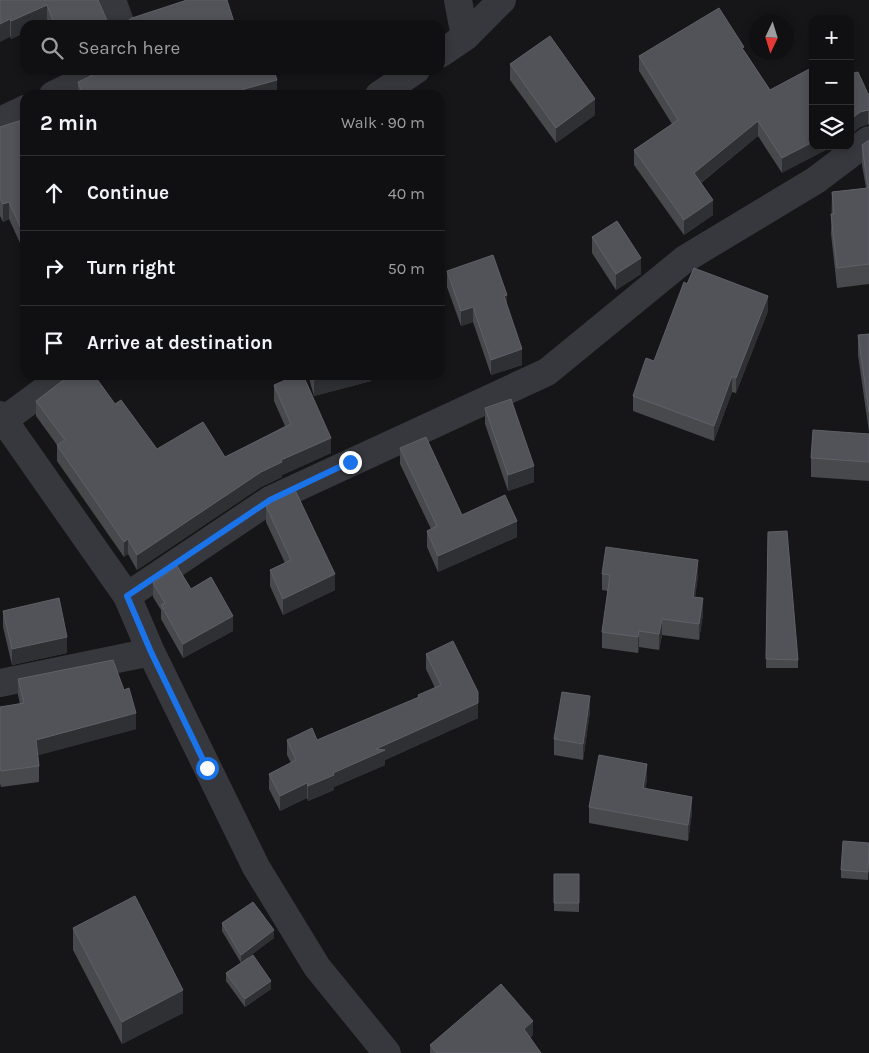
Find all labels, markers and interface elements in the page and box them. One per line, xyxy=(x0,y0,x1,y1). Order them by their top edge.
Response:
north arrow xyxy=(749,15,794,60)
map controls xyxy=(809,15,854,150)
button: + xyxy=(809,15,854,60)
search box xyxy=(20,20,445,75)
icon: search xyxy=(38,34,66,62)
text: Search here xyxy=(78,37,180,59)
button: − xyxy=(809,60,854,105)
button: layers xyxy=(809,105,854,150)
text: 2 min xyxy=(40,111,98,135)
text: Walk · 90 m xyxy=(341,113,425,132)
icon: ahead xyxy=(40,179,68,207)
text: Continue xyxy=(87,182,169,204)
text: 40 m xyxy=(388,184,425,203)
icon: right xyxy=(40,254,68,282)
text: Turn right xyxy=(87,257,176,279)
text: 50 m xyxy=(388,259,425,278)
icon: arrive xyxy=(40,329,68,357)
text: Arrive at destination xyxy=(87,332,273,354)
route end xyxy=(339,451,362,474)
route start xyxy=(196,757,219,780)

